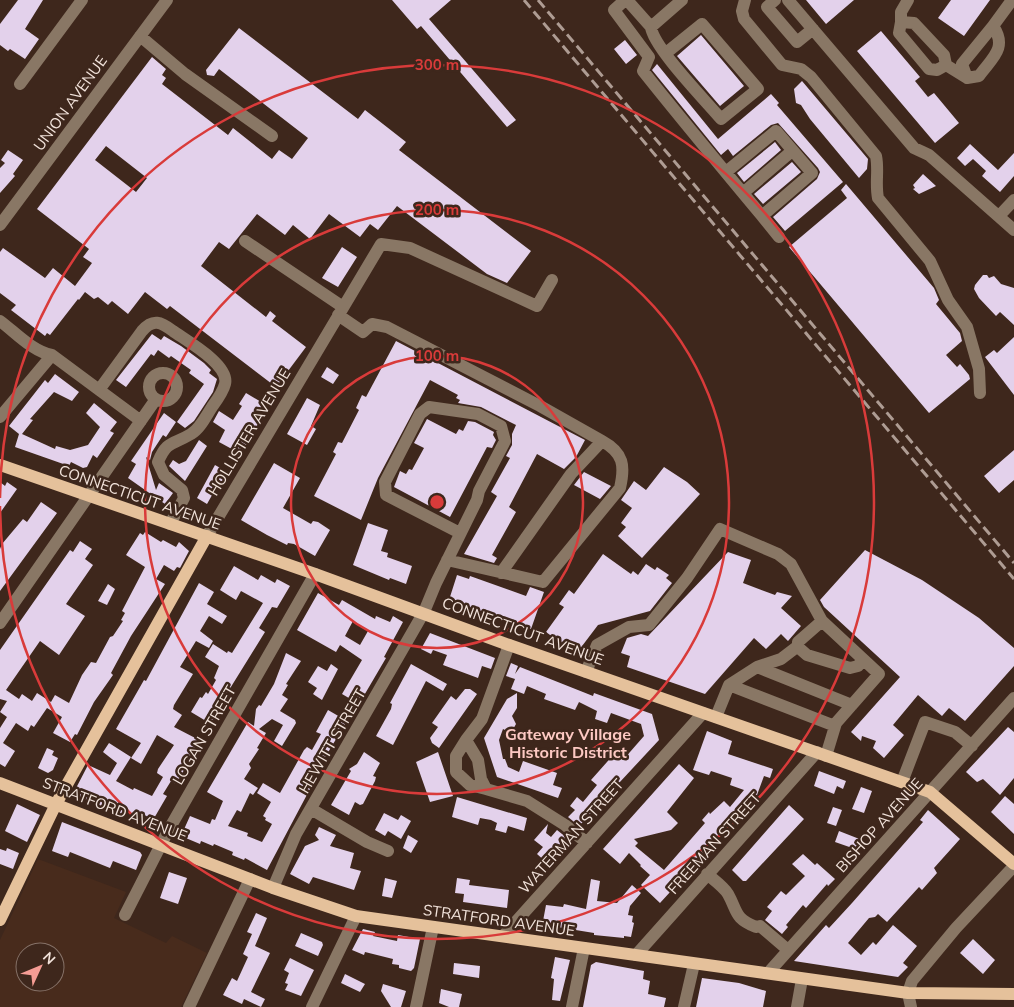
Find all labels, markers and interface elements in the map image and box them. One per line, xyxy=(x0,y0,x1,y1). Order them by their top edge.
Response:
street label: UNION AVENUE xyxy=(29,51,111,154)
text: 300 m xyxy=(415,55,459,74)
text: 200 m xyxy=(415,200,459,219)
text: 100 m xyxy=(415,346,459,365)
street label: HOLLISTER AVENUE xyxy=(203,365,295,499)
street label: CONNECTICUT AVENUE xyxy=(56,460,224,534)
centre of rings xyxy=(428,493,446,511)
street label: CONNECTICUT AVENUE xyxy=(440,593,606,669)
street label: LOGAN STREET xyxy=(168,682,240,788)
street label: HEWITT STREET xyxy=(294,685,370,797)
district label: Gateway Village Historic District xyxy=(505,724,631,762)
street label: STRATFORD AVENUE xyxy=(40,773,190,845)
street label: BISHOP AVENUE xyxy=(832,774,927,876)
street label: WATERMAN STREET xyxy=(514,775,628,897)
street label: FREEMAN STREET xyxy=(663,788,765,898)
street label: STRATFORD AVENUE xyxy=(422,900,576,940)
north arrow xyxy=(15,942,65,992)
text: N xyxy=(39,948,59,968)

